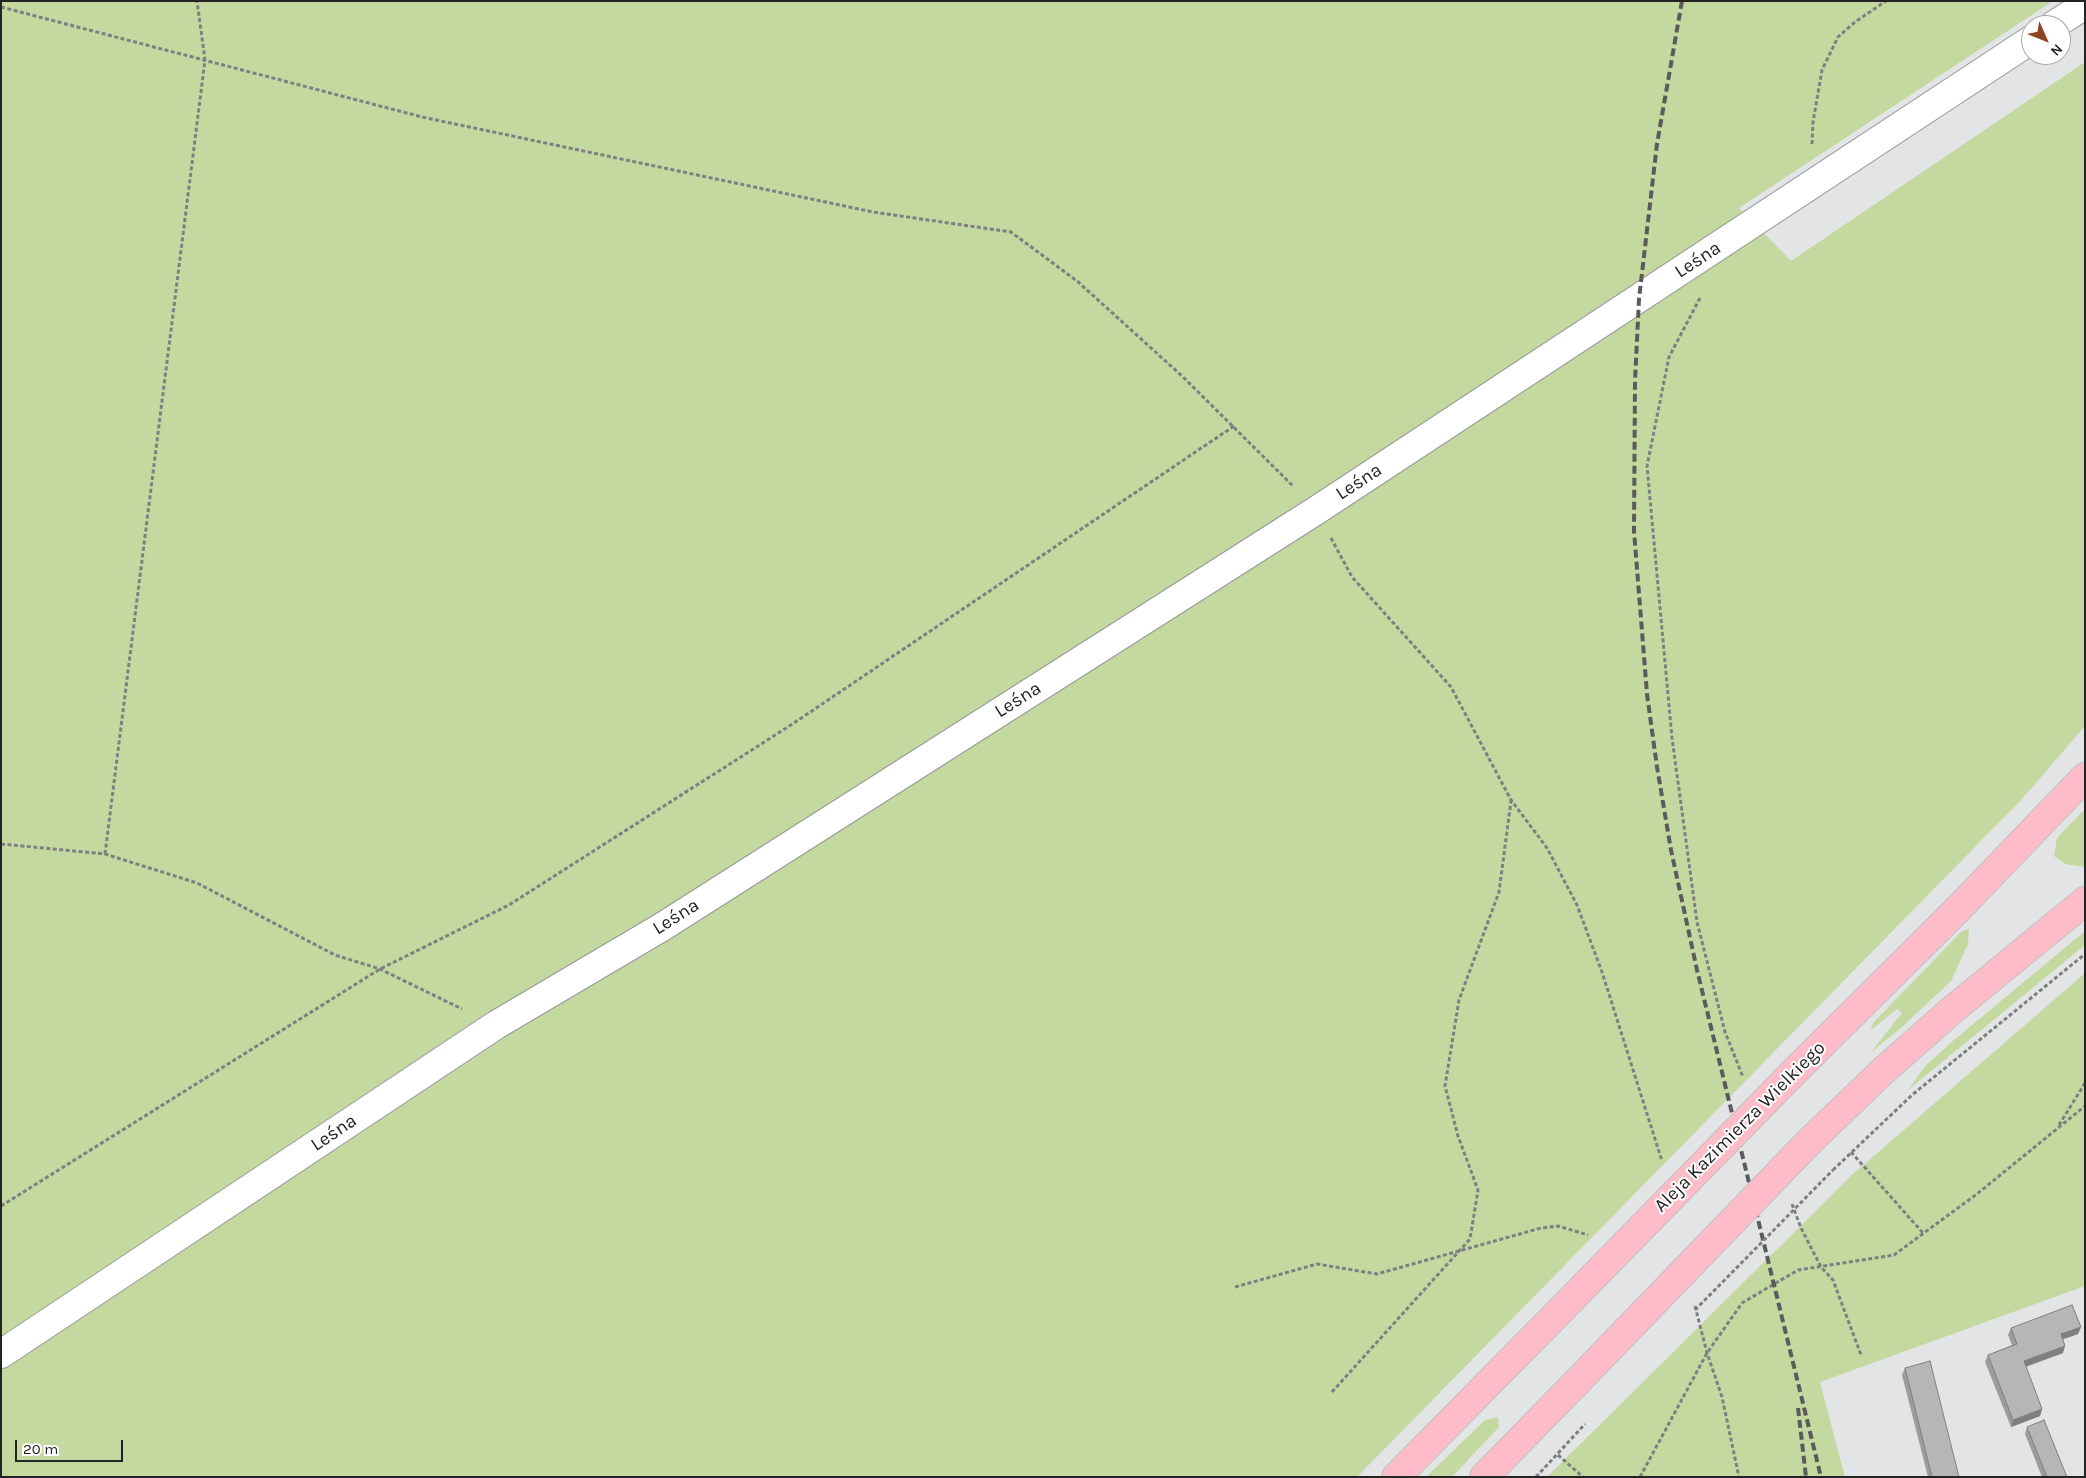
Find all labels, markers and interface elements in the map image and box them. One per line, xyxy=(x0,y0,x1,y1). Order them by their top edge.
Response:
north arrow xyxy=(2021,15,2071,65)
text: N xyxy=(2047,41,2066,60)
street label: Leśna xyxy=(1671,237,1725,283)
street label: Leśna xyxy=(1332,459,1386,505)
street label: Leśna xyxy=(991,677,1045,723)
street label: Leśna xyxy=(649,894,703,940)
street label: Aleja Kazimierza Wielkiego xyxy=(1650,1037,1830,1217)
street label: Leśna xyxy=(307,1109,361,1157)
scale bar xyxy=(18,1430,125,1462)
text: 20 m xyxy=(23,1440,58,1458)

